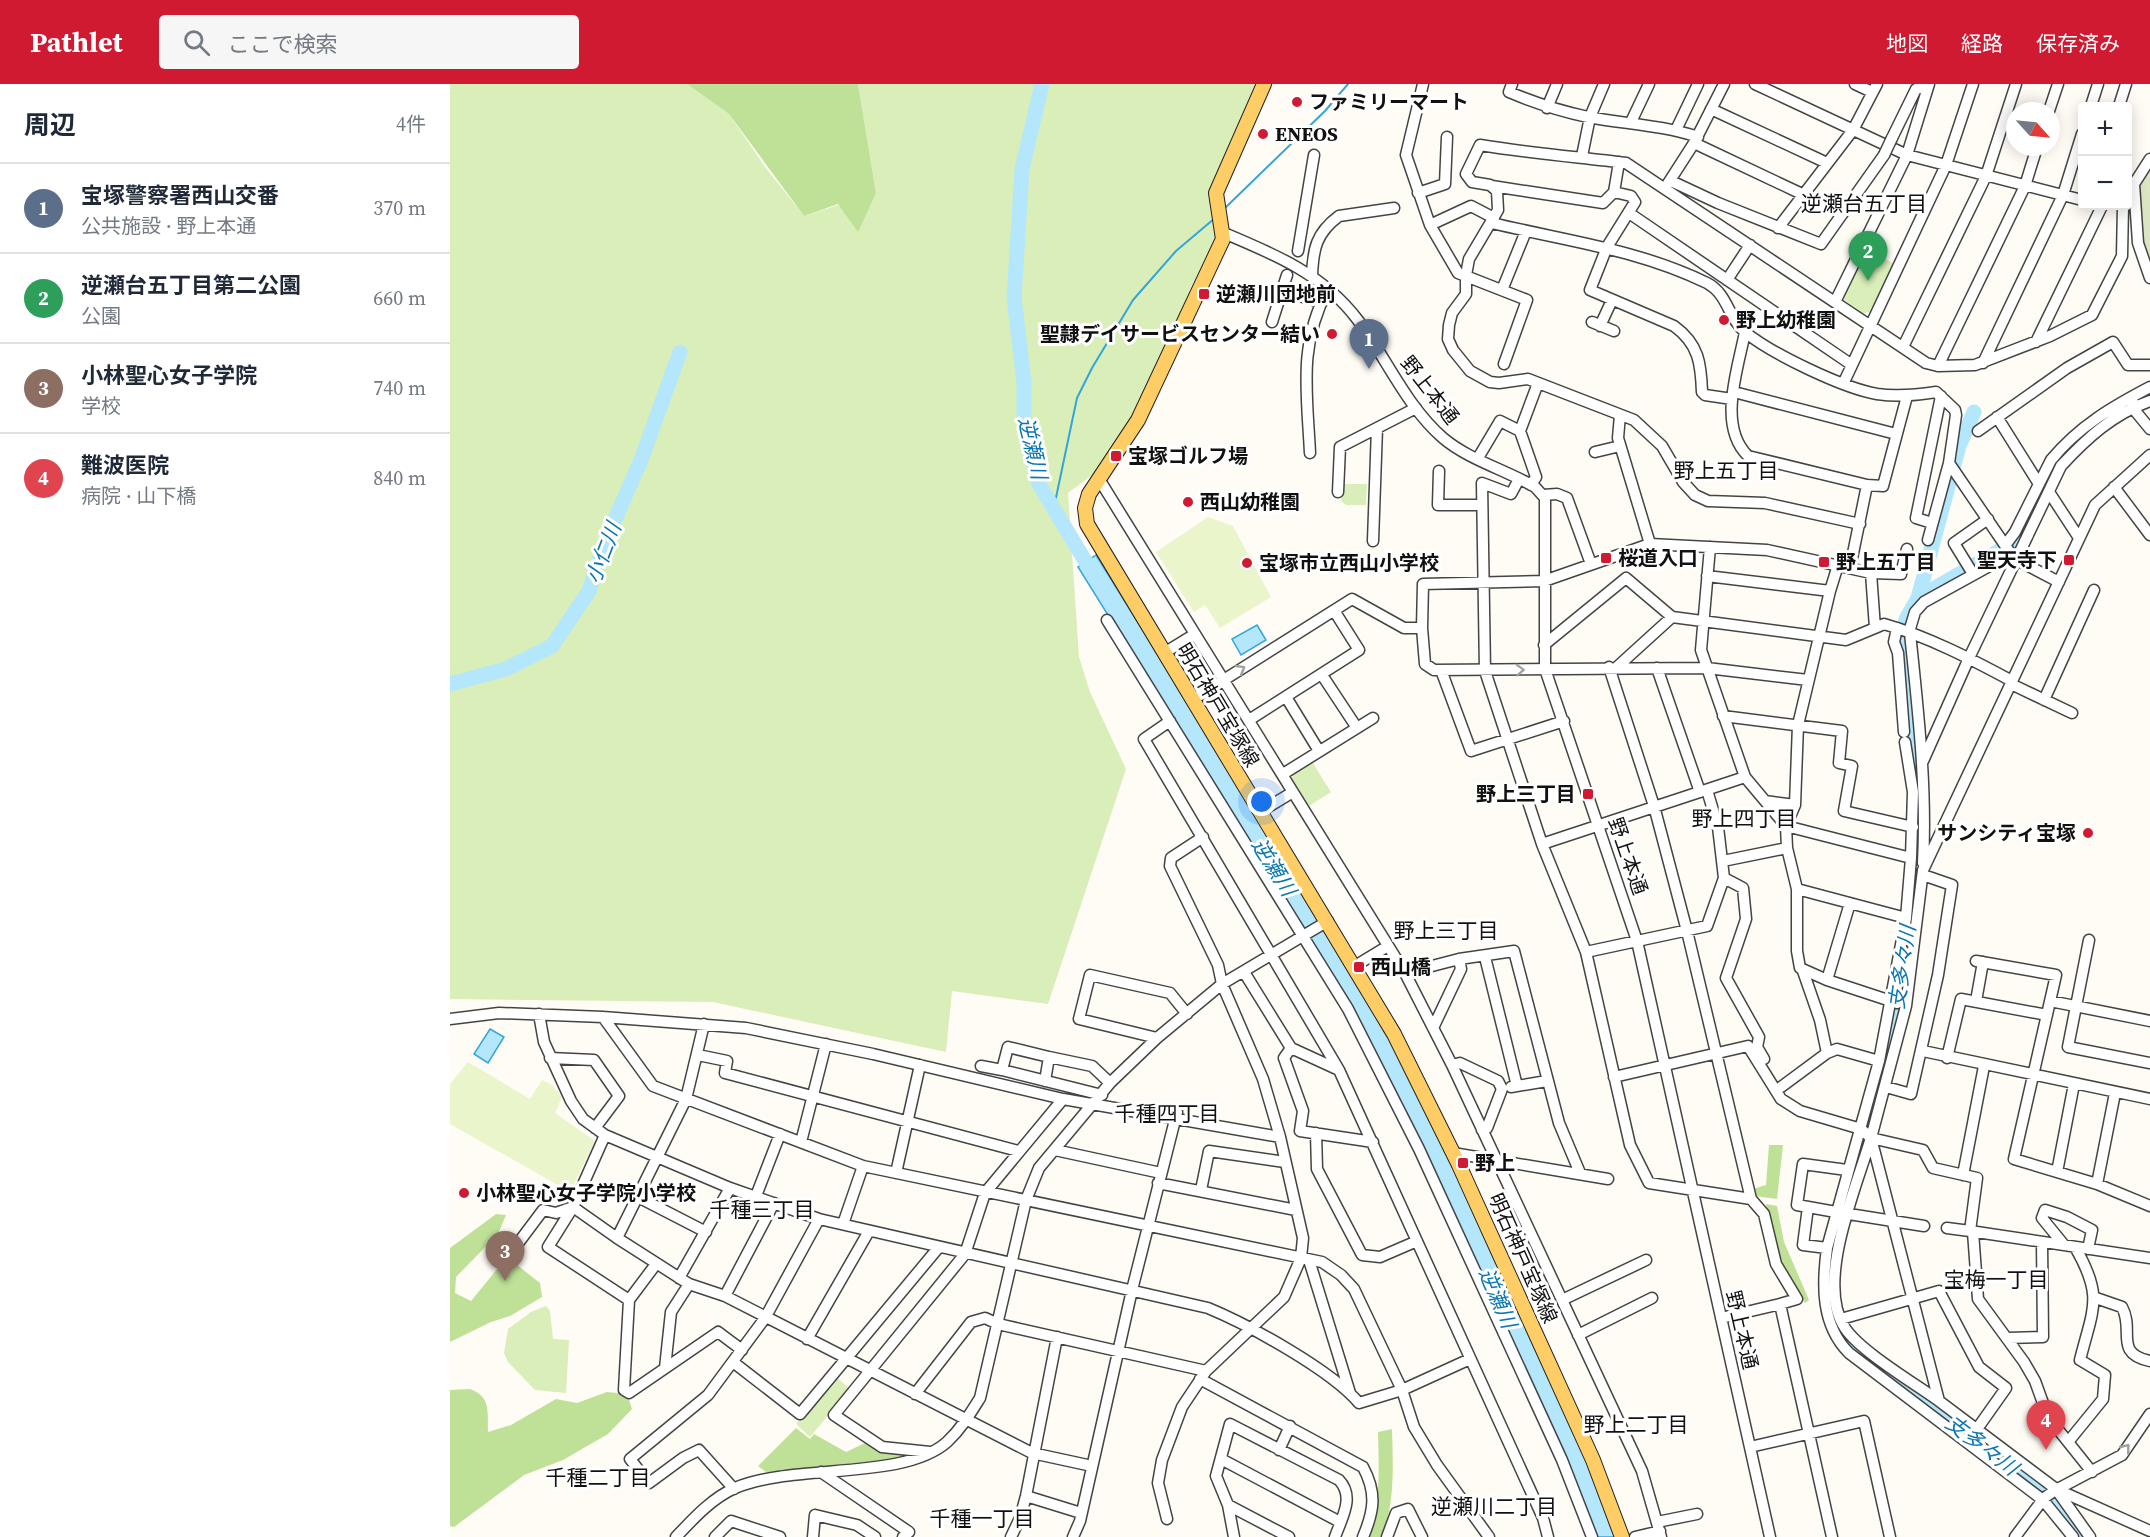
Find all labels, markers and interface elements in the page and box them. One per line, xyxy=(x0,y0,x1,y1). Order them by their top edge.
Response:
search box xyxy=(159,15,579,69)
text: Pathlet xyxy=(30,23,123,61)
icon: search xyxy=(180,26,213,59)
text: ここで検索 xyxy=(228,29,338,59)
text: 地図 xyxy=(1886,29,1928,58)
text: 経路 xyxy=(1961,29,2003,58)
text: 保存済み xyxy=(2036,29,2120,58)
place label: ファミリーマート xyxy=(1309,88,1469,116)
marker: ファミリーマート xyxy=(1290,95,1304,109)
north arrow xyxy=(2006,102,2060,156)
map controls xyxy=(2078,102,2132,210)
button: + xyxy=(2078,102,2132,156)
text: 周辺 xyxy=(24,107,76,143)
text: 4件 xyxy=(396,110,426,138)
place label: ENEOS xyxy=(1275,120,1338,148)
marker: ENEOS xyxy=(1256,127,1270,141)
button: − xyxy=(2078,156,2132,210)
text: 宝塚警察署西山交番 xyxy=(81,180,279,210)
district label: 逆瀬台五丁目 xyxy=(1801,189,1927,218)
text: 1 xyxy=(38,194,49,222)
text: 370 m xyxy=(373,194,426,222)
text: 公共施設 · 野上本通 xyxy=(81,212,256,240)
pin: 2 xyxy=(1848,232,1888,281)
text: 逆瀬台五丁目第二公園 xyxy=(81,270,301,300)
place label: 逆瀬川団地前 xyxy=(1216,280,1336,308)
text: 2 xyxy=(38,284,49,312)
text: 660 m xyxy=(373,284,426,312)
marker: 逆瀬川団地前 xyxy=(1197,287,1211,301)
text: 公園 xyxy=(81,302,121,330)
place label: 野上幼稚園 xyxy=(1736,306,1836,334)
marker: 野上幼稚園 xyxy=(1717,313,1731,327)
place label: 聖隷デイサービスセンター結い xyxy=(1040,320,1320,348)
pin: 1 xyxy=(1350,320,1388,369)
marker: 聖隷デイサービスセンター結い xyxy=(1325,327,1339,341)
street label: 野上本通 xyxy=(1394,350,1466,430)
text: 小林聖心女子学院 xyxy=(81,360,257,390)
text: 3 xyxy=(38,374,49,402)
text: 740 m xyxy=(373,374,426,402)
text: 学校 xyxy=(81,392,121,420)
water label: 逆瀬川 xyxy=(1012,414,1055,484)
place label: 宝塚ゴルフ場 xyxy=(1128,442,1248,470)
marker: 宝塚ゴルフ場 xyxy=(1109,449,1123,463)
text: 難波医院 xyxy=(81,450,169,480)
district label: 野上五丁目 xyxy=(1674,456,1779,485)
text: 4 xyxy=(38,464,49,492)
text: 840 m xyxy=(373,464,426,492)
text: 病院 · 山下橋 xyxy=(81,482,196,510)
place label: 西山幼稚園 xyxy=(1200,488,1300,516)
marker: 西山幼稚園 xyxy=(1181,495,1195,509)
water label: 小仁川 xyxy=(578,517,629,588)
place label: 桜道入口 xyxy=(1618,544,1698,572)
place label: 聖天寺下 xyxy=(1977,546,2057,574)
place label: 野上五丁目 xyxy=(1836,548,1936,576)
place label: 宝塚市立西山小学校 xyxy=(1259,549,1439,577)
marker: 桜道入口 xyxy=(1599,551,1613,565)
marker: 聖天寺下 xyxy=(2062,553,2076,567)
marker: 野上五丁目 xyxy=(1817,555,1831,569)
marker: 宝塚市立西山小学校 xyxy=(1240,556,1254,570)
street label: 明石神戸宝塚線 xyxy=(1170,638,1266,772)
one-way arrow xyxy=(1516,664,1525,676)
one-way arrow xyxy=(1235,665,1246,676)
place label: 野上三丁目 xyxy=(1476,780,1576,808)
your location xyxy=(1247,787,1276,816)
marker: 野上三丁目 xyxy=(1581,787,1595,801)
district label: 野上四丁目 xyxy=(1692,804,1797,833)
street label: 野上本通 xyxy=(1602,814,1654,898)
place label: サンシティ宝塚 xyxy=(1937,819,2076,847)
marker: サンシティ宝塚 xyxy=(2081,826,2095,840)
water label: 逆瀬川 xyxy=(1245,833,1304,903)
district label: 野上三丁目 xyxy=(1394,916,1499,945)
water label: 支多々川 xyxy=(1882,921,1922,1011)
place label: 西山橋 xyxy=(1371,953,1431,981)
marker: 西山橋 xyxy=(1352,960,1366,974)
district label: 千種四丁目 xyxy=(1115,1099,1220,1128)
place label: 野上 xyxy=(1475,1149,1515,1177)
marker: 野上 xyxy=(1456,1156,1470,1170)
place label: 小林聖心女子学院小学校 xyxy=(476,1179,696,1207)
marker: 小林聖心女子学院小学校 xyxy=(457,1186,471,1200)
street label: 明石神戸宝塚線 xyxy=(1482,1188,1564,1328)
district label: 千種三丁目 xyxy=(710,1195,815,1224)
pin: 3 xyxy=(486,1232,524,1281)
water label: 逆瀬川 xyxy=(1472,1263,1524,1335)
district label: 宝梅一丁目 xyxy=(1944,1265,2049,1294)
street label: 野上本通 xyxy=(1719,1288,1765,1372)
pin: 4 xyxy=(2026,1400,2066,1450)
water label: 支多々川 xyxy=(1940,1408,2026,1483)
district label: 野上二丁目 xyxy=(1584,1410,1689,1439)
one-way arrow xyxy=(2118,1444,2129,1455)
district label: 千種二丁目 xyxy=(546,1463,651,1492)
district label: 逆瀬川二丁目 xyxy=(1431,1492,1557,1521)
district label: 千種一丁目 xyxy=(930,1504,1035,1533)

